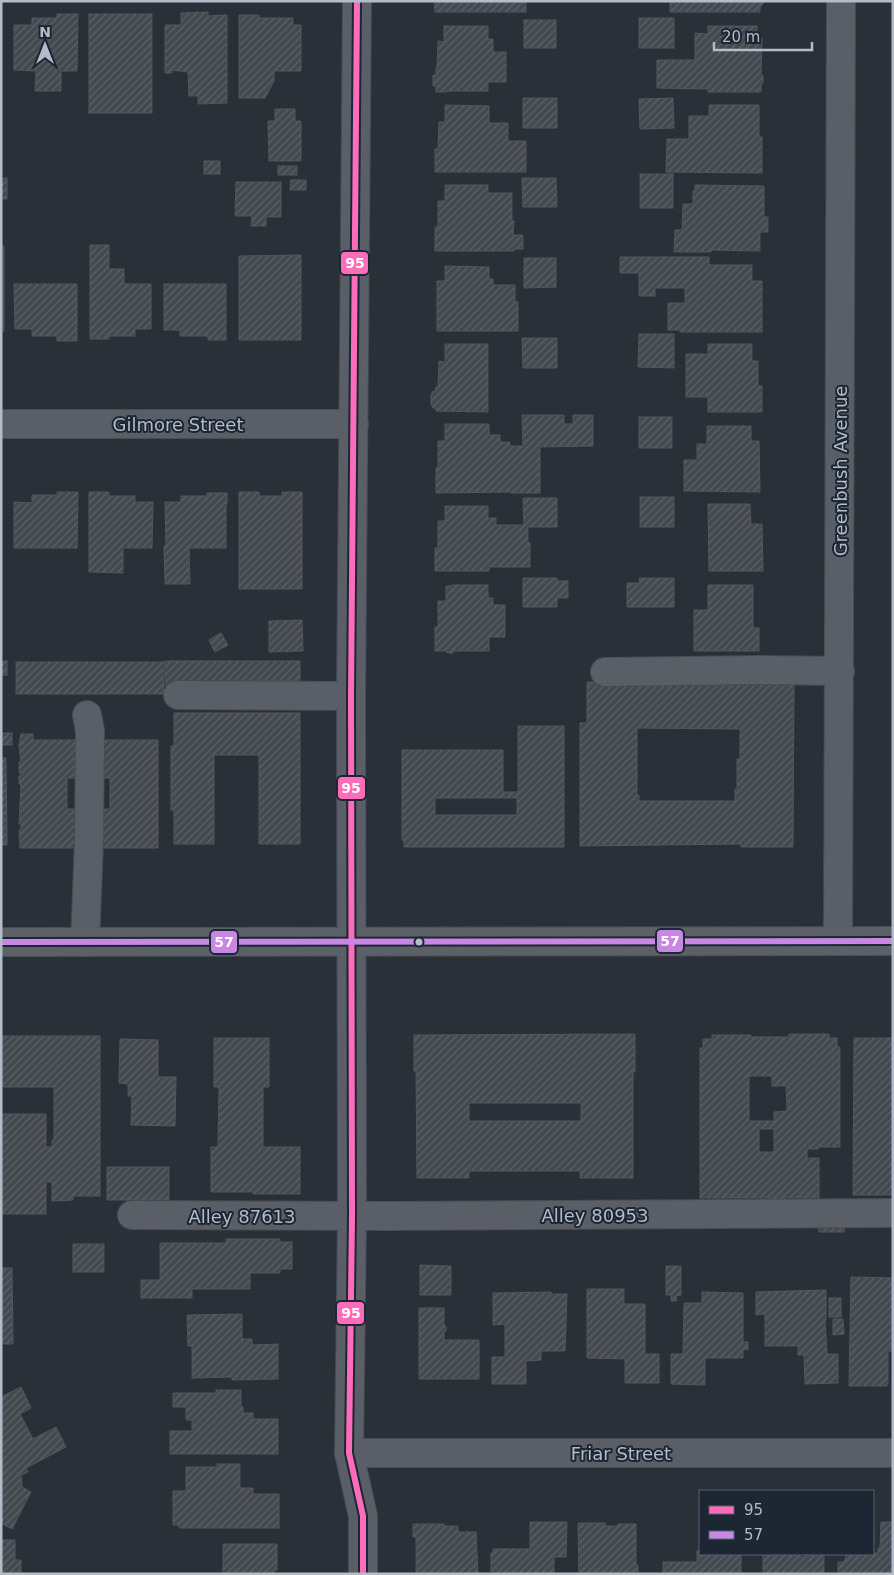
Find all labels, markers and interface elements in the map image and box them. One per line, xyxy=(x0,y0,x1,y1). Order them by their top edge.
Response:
north arrow xyxy=(20,20,70,70)
scale bar xyxy=(714,20,812,52)
text: N xyxy=(39,24,51,40)
text: 20 m xyxy=(722,28,760,46)
line badge: 95 xyxy=(340,251,369,275)
text: 95 xyxy=(345,255,365,271)
street label: Greenbush Avenue xyxy=(830,386,851,556)
street label: Gilmore Street xyxy=(113,414,244,435)
line badge: 95 xyxy=(337,776,366,800)
text: 95 xyxy=(341,780,361,796)
line badge: 57 xyxy=(656,929,684,953)
line badge: 57 xyxy=(210,930,238,954)
text: 57 xyxy=(660,933,680,949)
text: 57 xyxy=(214,934,234,950)
unlabelled marker xyxy=(414,937,424,947)
street label: Alley 80953 xyxy=(541,1205,649,1226)
street label: Alley 87613 xyxy=(188,1206,296,1227)
line badge: 95 xyxy=(336,1301,365,1325)
text: 95 xyxy=(341,1305,361,1321)
street label: Friar Street xyxy=(571,1443,671,1464)
legend xyxy=(699,1490,874,1555)
text: 95 xyxy=(744,1501,763,1519)
text: 57 xyxy=(744,1526,763,1544)

